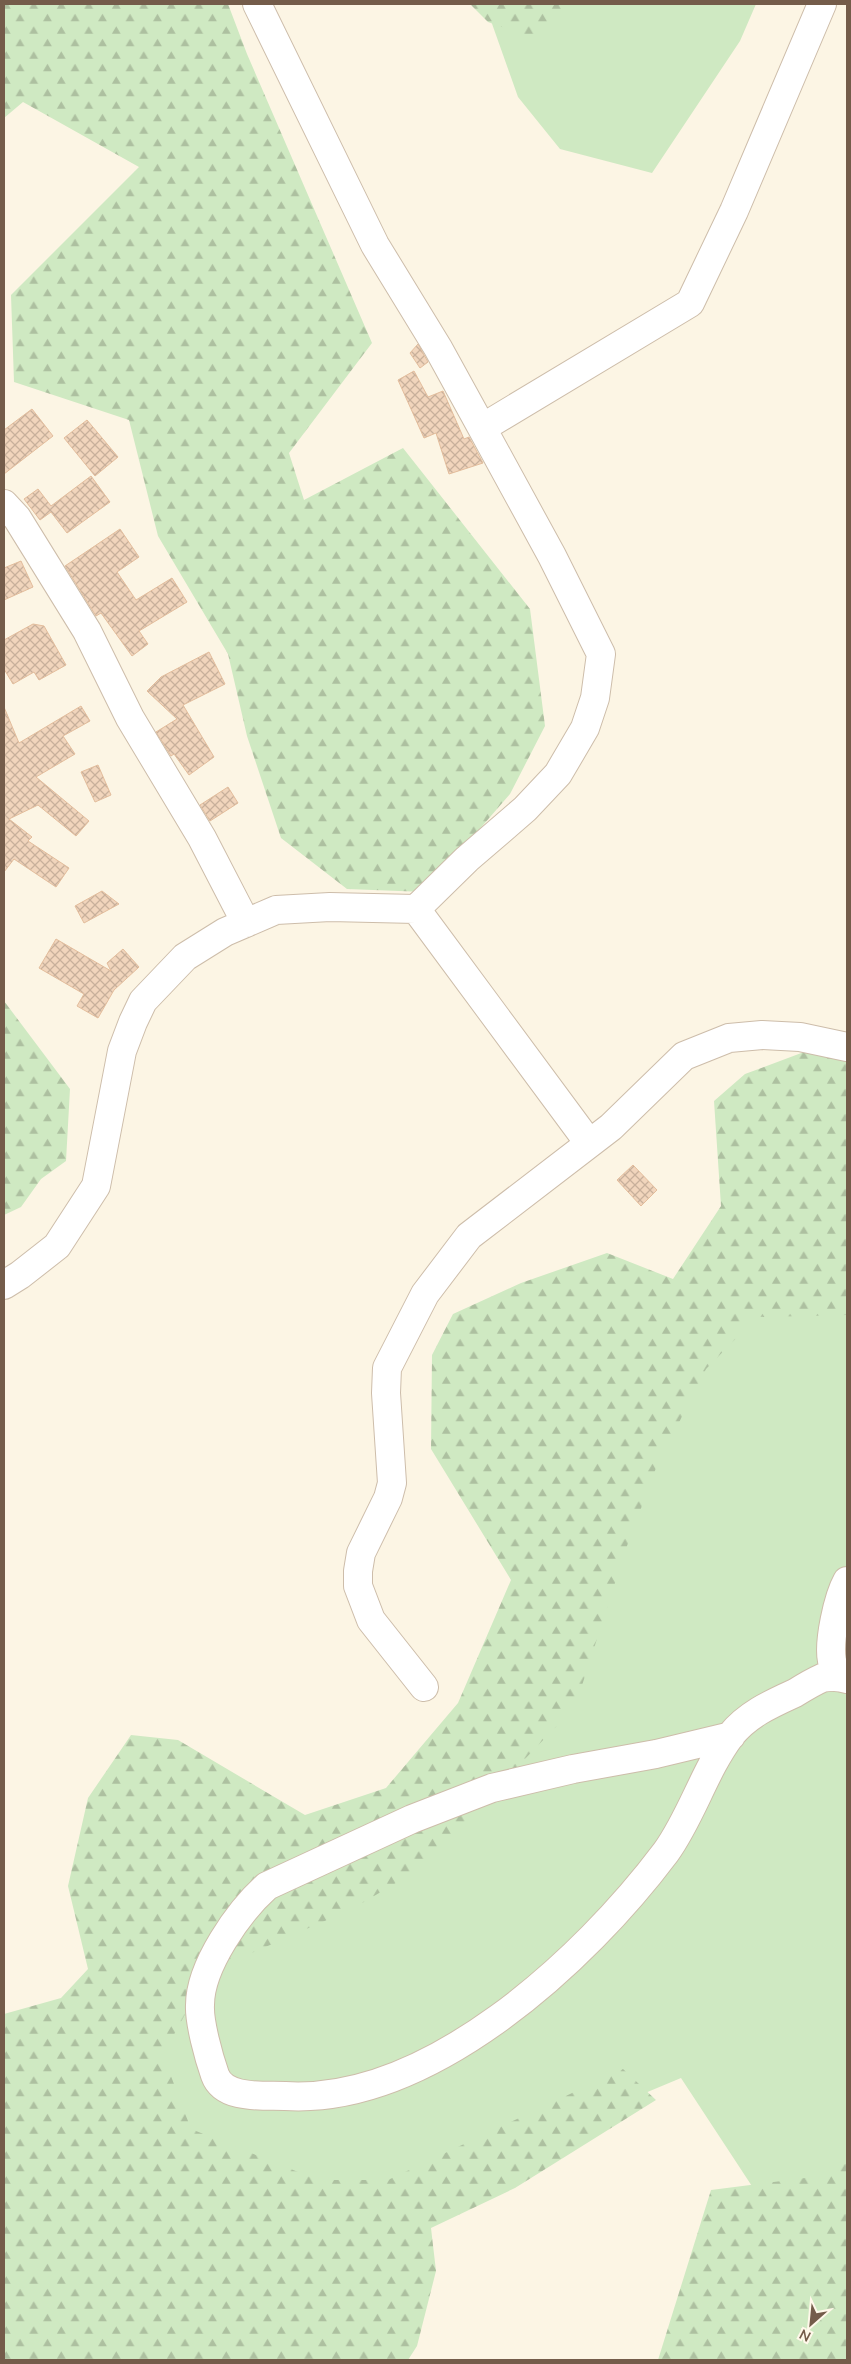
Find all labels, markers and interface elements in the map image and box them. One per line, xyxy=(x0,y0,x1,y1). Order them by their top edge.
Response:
north arrow xyxy=(786,2299,836,2349)
text: N xyxy=(796,2325,814,2346)

